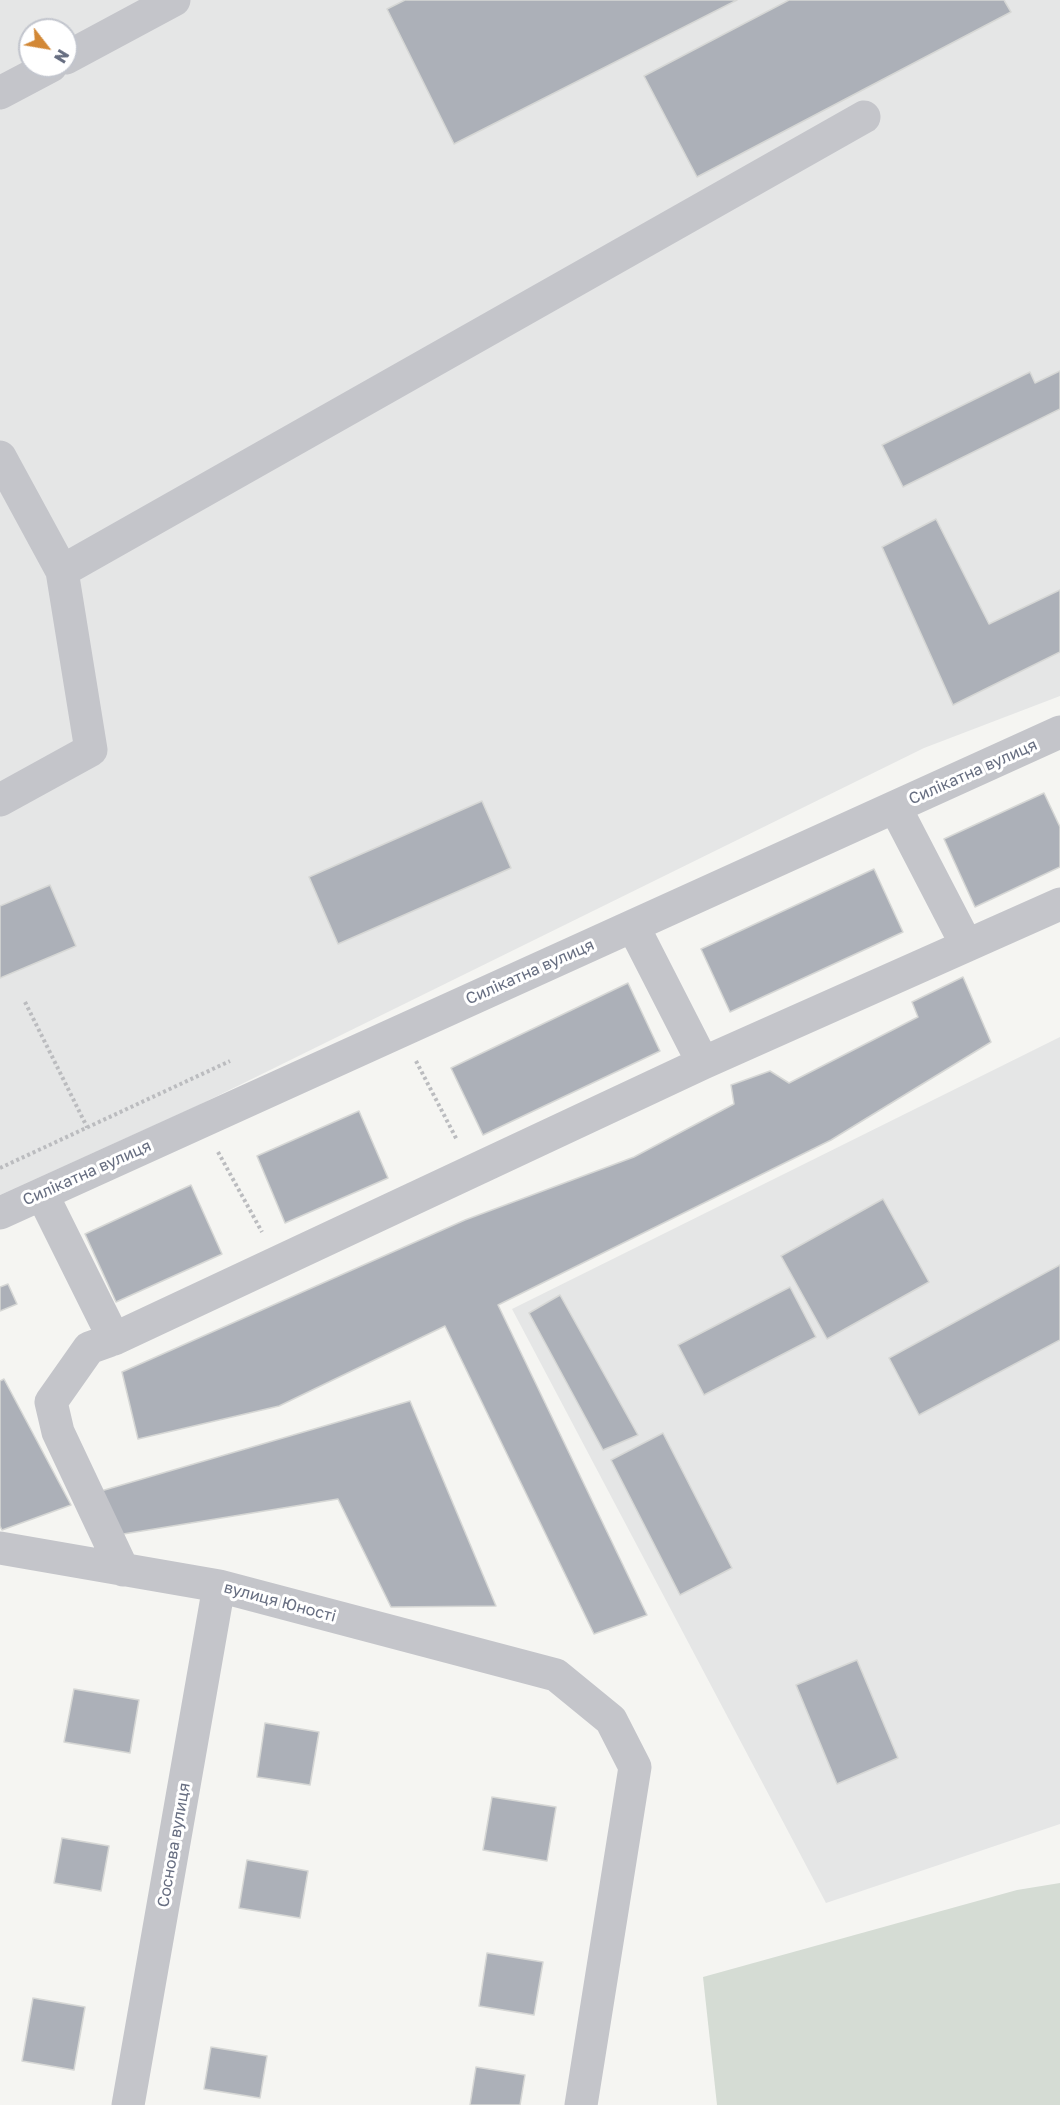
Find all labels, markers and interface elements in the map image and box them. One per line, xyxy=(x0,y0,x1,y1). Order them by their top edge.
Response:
north arrow xyxy=(18,18,78,78)
text: N xyxy=(50,46,73,67)
street label: Силікатна вулиця xyxy=(906,735,1040,809)
street label: Силікатна вулиця xyxy=(463,935,597,1009)
street label: Силікатна вулиця xyxy=(20,1136,154,1210)
street label: вулиця Юності xyxy=(222,1578,338,1626)
street label: Соснова вулиця xyxy=(154,1781,194,1909)

